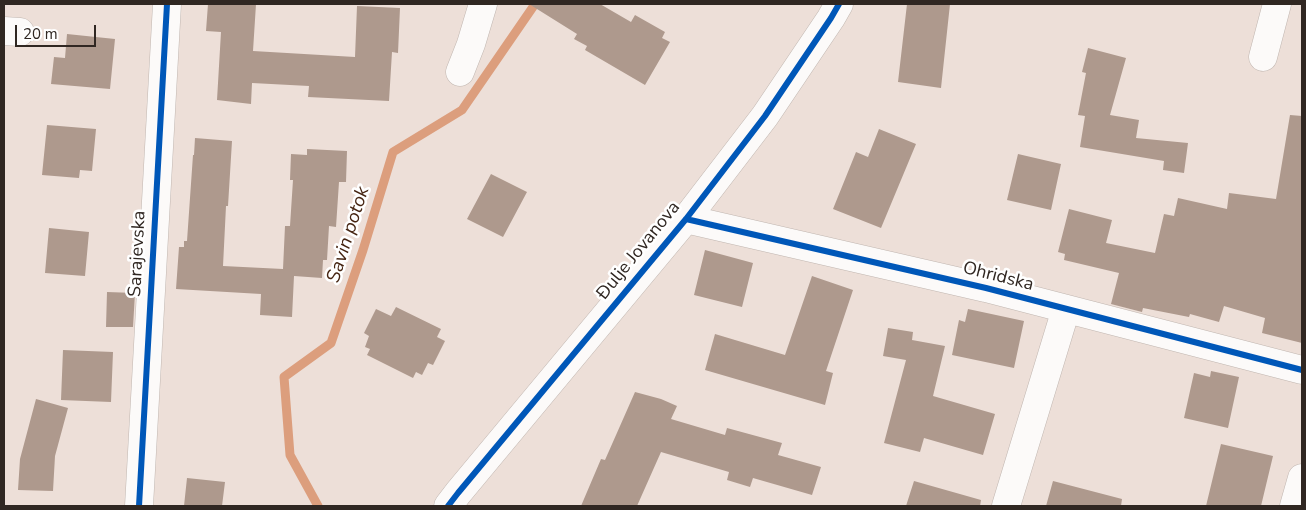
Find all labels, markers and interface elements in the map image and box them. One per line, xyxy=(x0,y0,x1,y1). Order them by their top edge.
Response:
scale bar xyxy=(18,15,99,47)
text: 20 m xyxy=(23,24,58,44)
water label: Savin potok xyxy=(323,184,375,286)
street label: Đulje Jovanova xyxy=(593,197,685,305)
street label: Sarajevska xyxy=(125,210,151,298)
street label: Ohridska xyxy=(960,258,1036,296)

